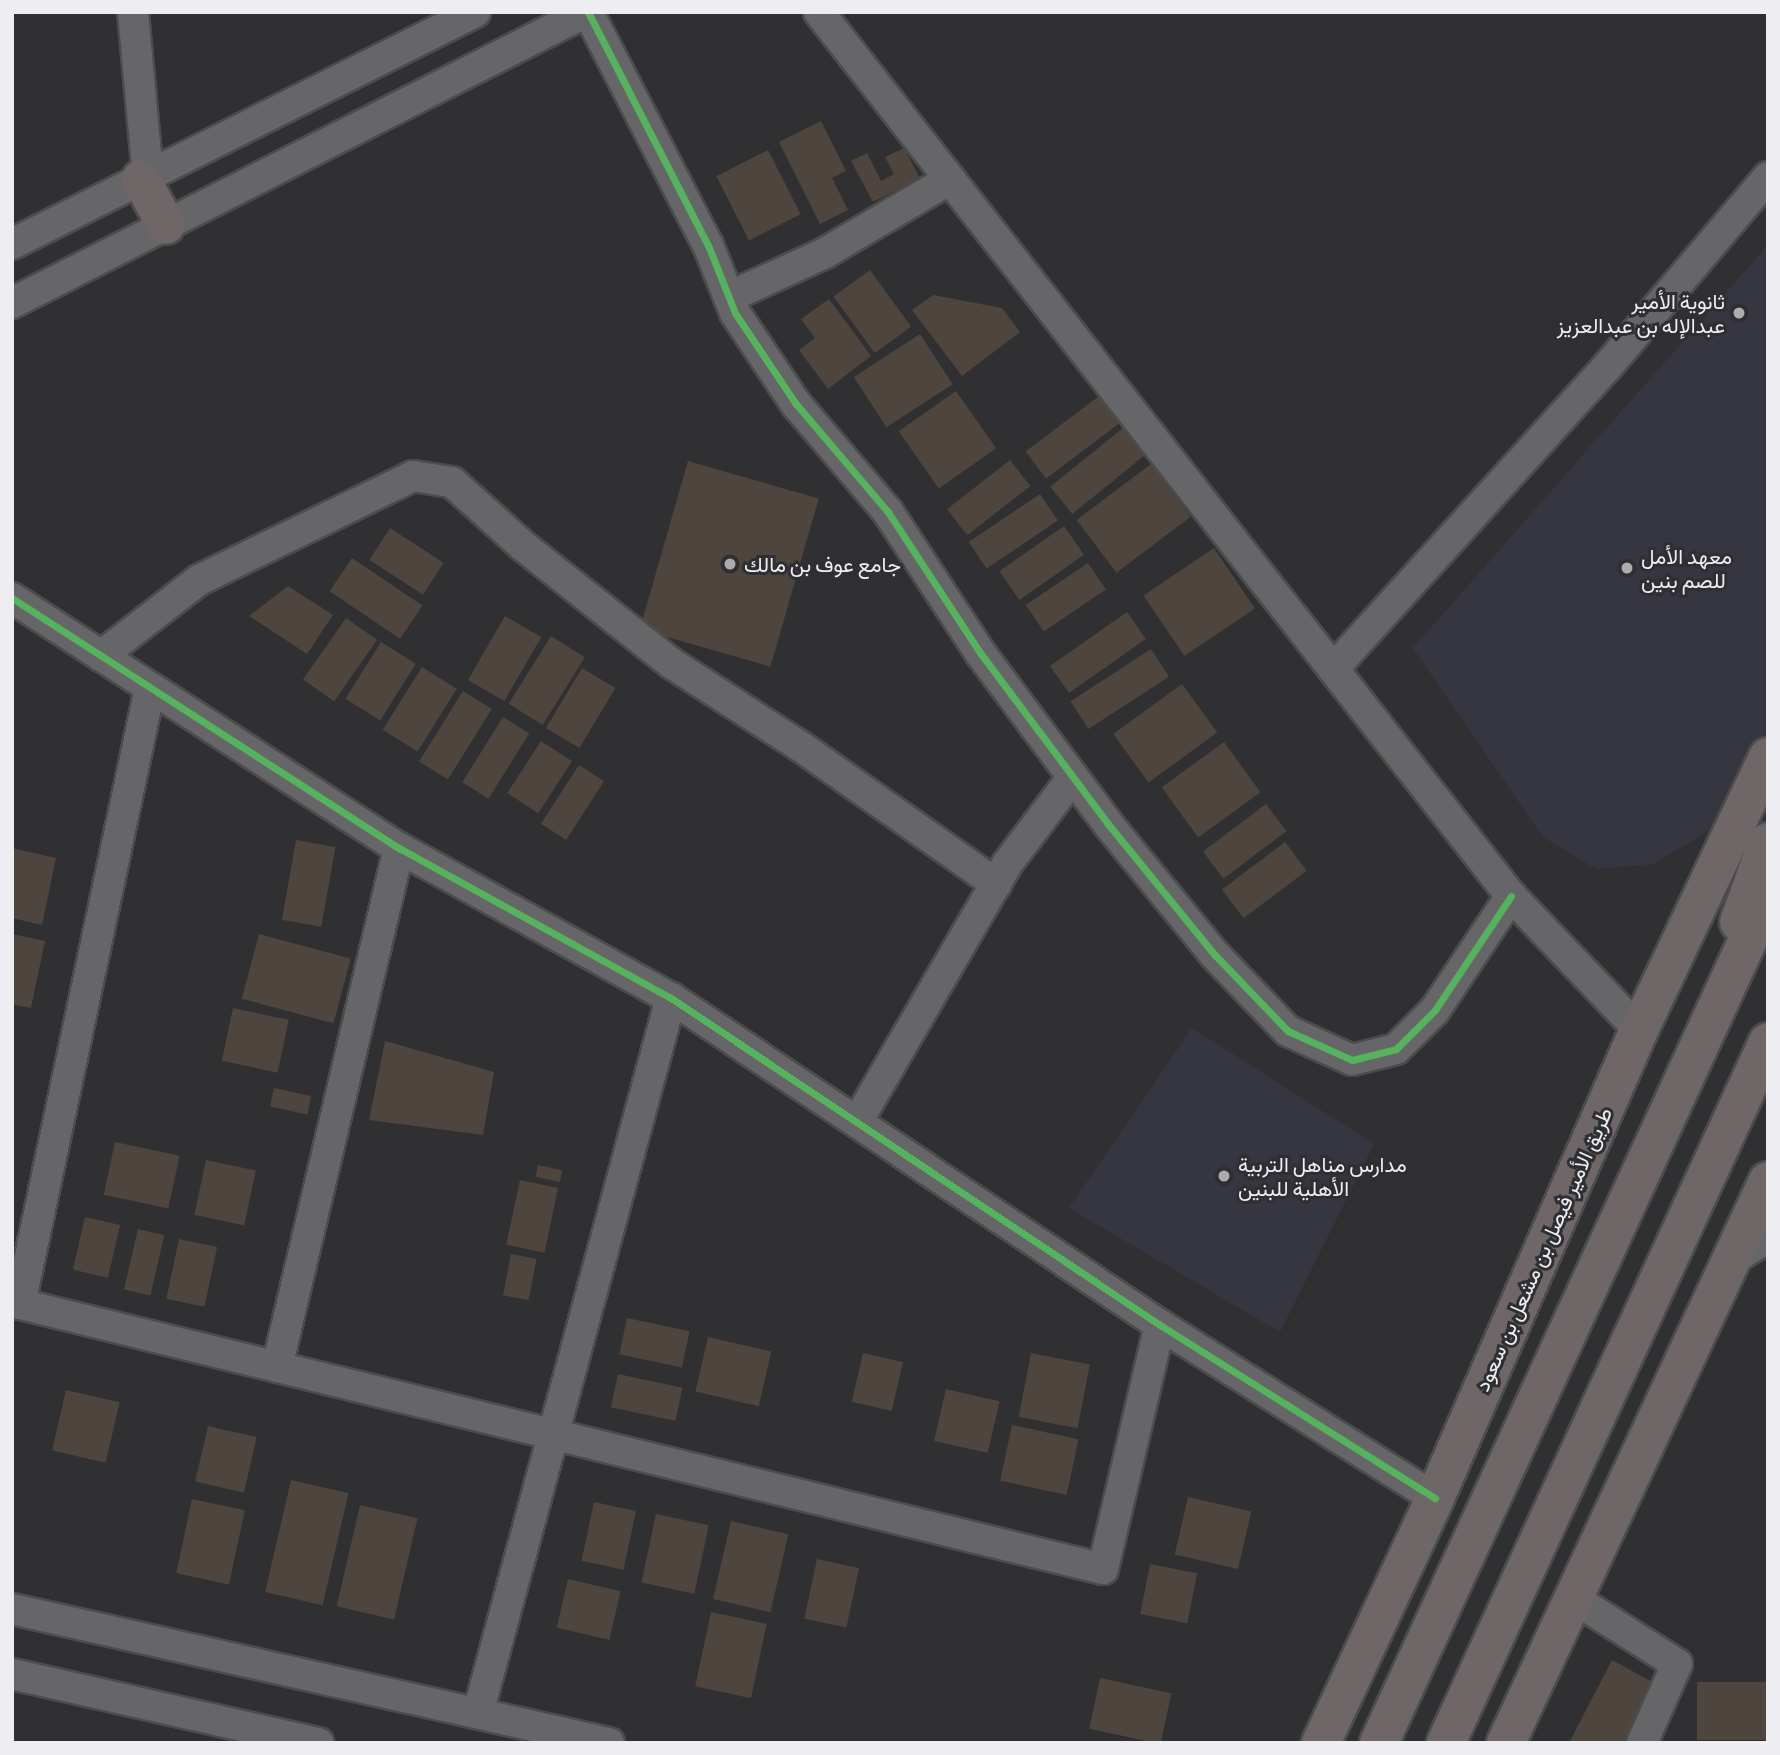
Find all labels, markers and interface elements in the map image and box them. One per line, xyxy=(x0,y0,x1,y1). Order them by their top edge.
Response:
place label: ثانوية الأمير عبدالإله بن عبدالعزيز xyxy=(1557,288,1725,338)
marker: ثانوية الأمير عبدالإله بن عبدالعزيز xyxy=(1731,305,1747,321)
place label: معهد الأمل للصم بنين xyxy=(1641,543,1732,593)
place label: جامع عوف بن مالك xyxy=(744,551,901,577)
marker: جامع عوف بن مالك xyxy=(722,556,738,572)
marker: معهد الأمل للصم بنين xyxy=(1619,560,1635,576)
street label: طريق الأمير فيصل بن مشعل بن سعود xyxy=(1469,1103,1617,1395)
place label: مدارس مناهل التربية الأهلية للبنين xyxy=(1238,1151,1407,1201)
marker: مدارس مناهل التربية الأهلية للبنين xyxy=(1216,1168,1232,1184)

